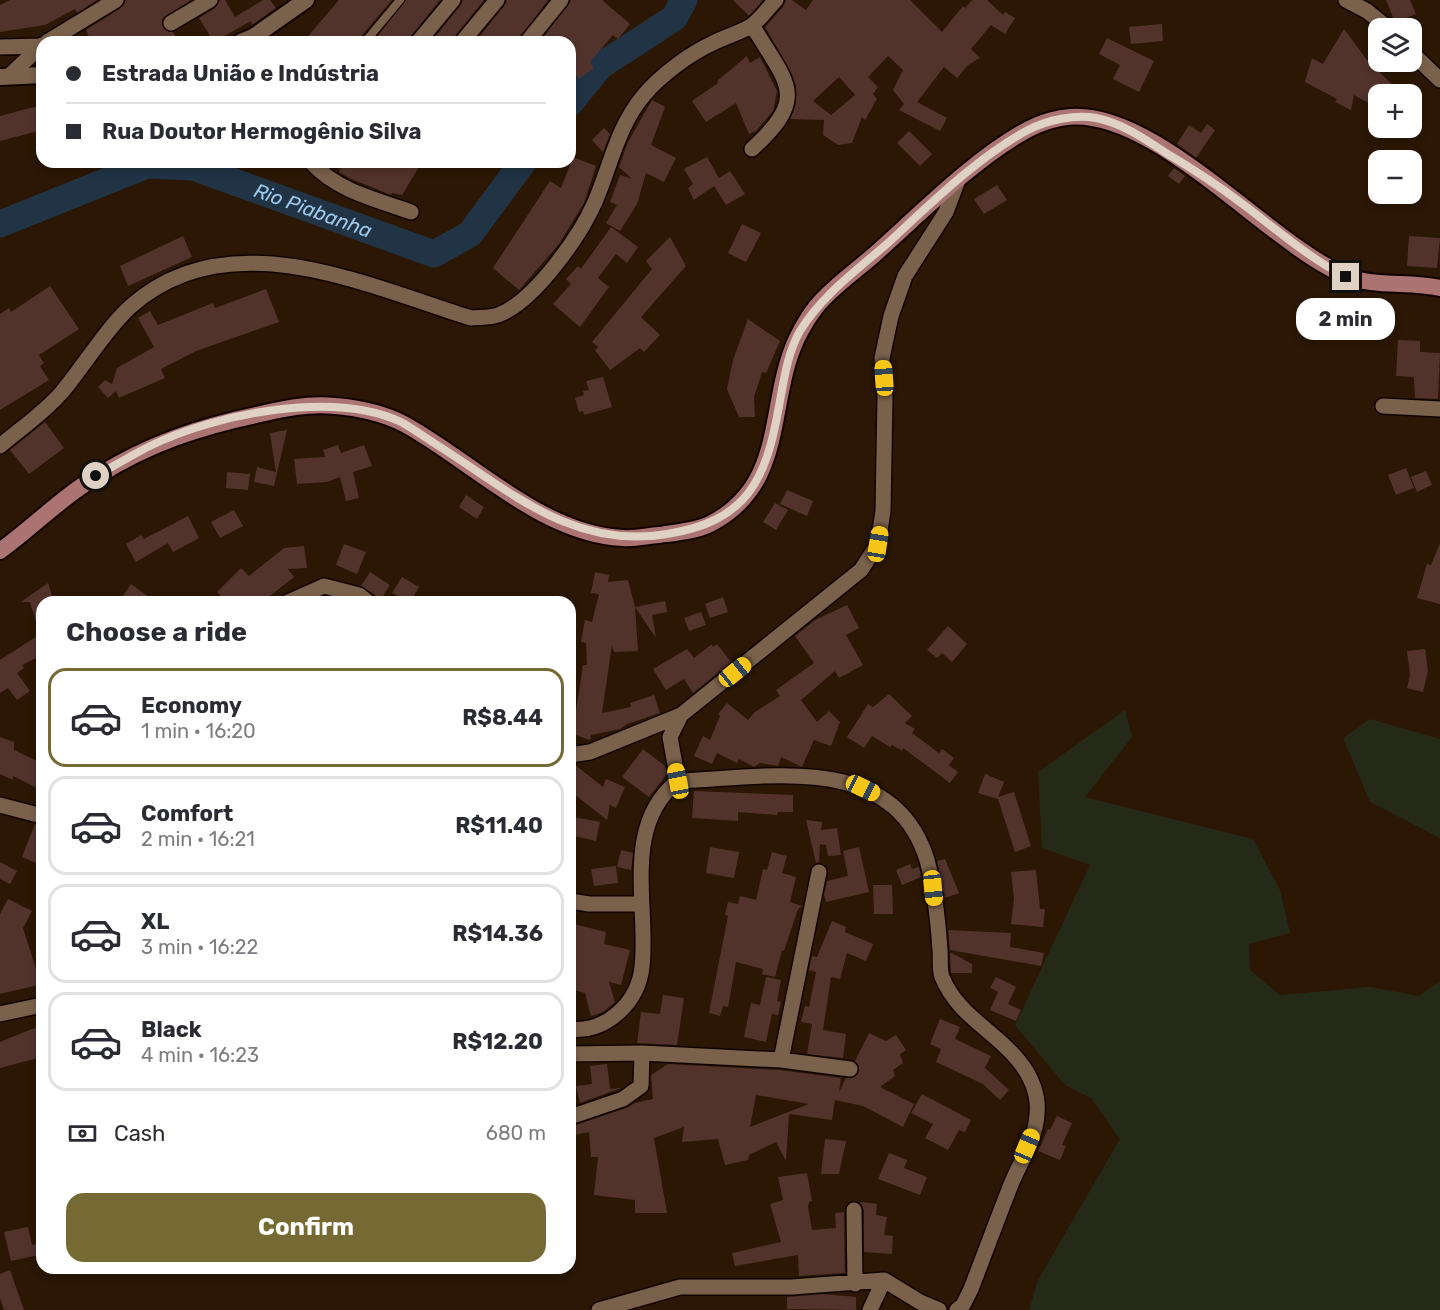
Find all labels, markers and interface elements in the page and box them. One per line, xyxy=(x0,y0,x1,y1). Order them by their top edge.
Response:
map controls xyxy=(1368,18,1422,204)
button: layers xyxy=(1368,18,1422,72)
text: Estrada União e Indústria xyxy=(102,60,379,87)
button: + xyxy=(1368,84,1422,138)
text: Rua Doutor Hermogênio Silva xyxy=(102,118,422,145)
button: − xyxy=(1368,150,1422,204)
water label: Rio Piabanha xyxy=(251,178,375,243)
route end xyxy=(1332,263,1359,290)
callout: 2 min xyxy=(1296,298,1396,340)
text: 2 min xyxy=(1318,307,1373,331)
car xyxy=(874,359,894,397)
route start xyxy=(82,462,109,489)
car xyxy=(866,525,890,563)
text: Choose a ride xyxy=(66,616,247,648)
car xyxy=(715,654,755,690)
icon: car xyxy=(69,691,123,745)
text: Economy xyxy=(141,692,242,719)
text: R$8.44 xyxy=(462,704,543,731)
text: 1 min · 16:20 xyxy=(141,719,256,743)
car xyxy=(666,762,690,800)
car xyxy=(843,772,883,804)
icon: car xyxy=(69,799,123,853)
text: Comfort xyxy=(141,800,233,827)
text: R$11.40 xyxy=(455,812,543,839)
text: 2 min · 16:21 xyxy=(141,827,255,851)
car xyxy=(922,869,944,907)
icon: car xyxy=(69,907,123,961)
text: XL xyxy=(141,908,169,935)
text: R$14.36 xyxy=(452,920,543,947)
text: 3 min · 16:22 xyxy=(141,935,258,959)
icon: car xyxy=(69,1015,123,1069)
text: Black xyxy=(141,1016,202,1043)
text: R$12.20 xyxy=(452,1028,543,1055)
text: 4 min · 16:23 xyxy=(141,1043,259,1067)
icon: cash xyxy=(66,1117,99,1150)
text: Cash xyxy=(114,1120,165,1147)
text: 680 m xyxy=(486,1121,546,1145)
car xyxy=(1012,1126,1042,1166)
button: Confirm xyxy=(66,1193,546,1262)

